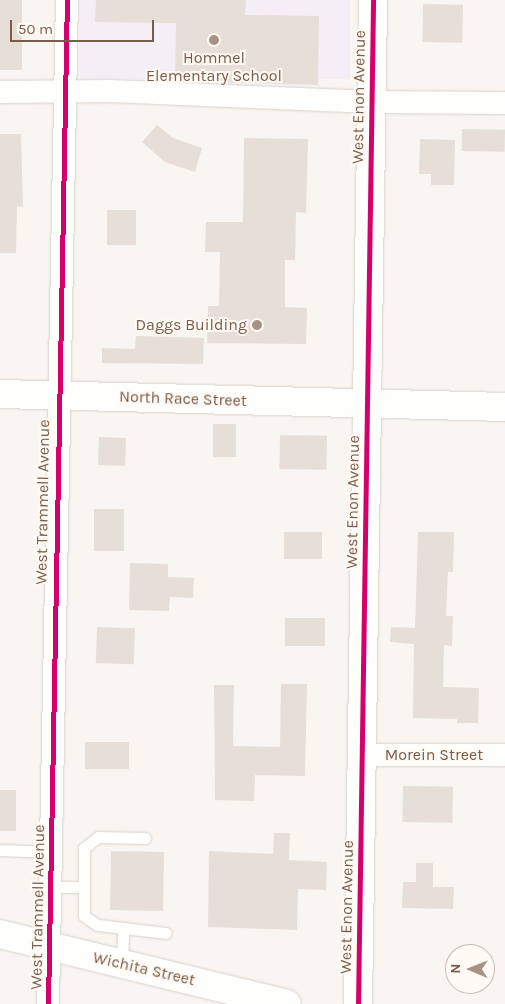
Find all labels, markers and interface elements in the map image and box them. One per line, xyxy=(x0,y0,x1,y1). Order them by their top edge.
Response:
scale bar xyxy=(12,10,156,42)
text: 50 m xyxy=(18,20,53,38)
street label: West Enon Avenue xyxy=(348,30,370,164)
marker: Hommel Elementary School xyxy=(208,34,220,46)
place label: Hommel Elementary School xyxy=(146,48,282,86)
place label: Daggs Building xyxy=(136,315,247,335)
marker: Daggs Building xyxy=(251,319,263,331)
street label: North Race Street xyxy=(119,387,247,411)
street label: West Trammell Avenue xyxy=(32,419,54,585)
street label: West Enon Avenue xyxy=(342,435,364,569)
street label: Morein Street xyxy=(385,745,483,765)
street label: West Trammell Avenue xyxy=(27,824,49,990)
street label: West Enon Avenue xyxy=(336,840,358,974)
north arrow xyxy=(445,944,495,994)
street label: Wichita Street xyxy=(91,948,197,990)
text: N xyxy=(447,964,464,974)

